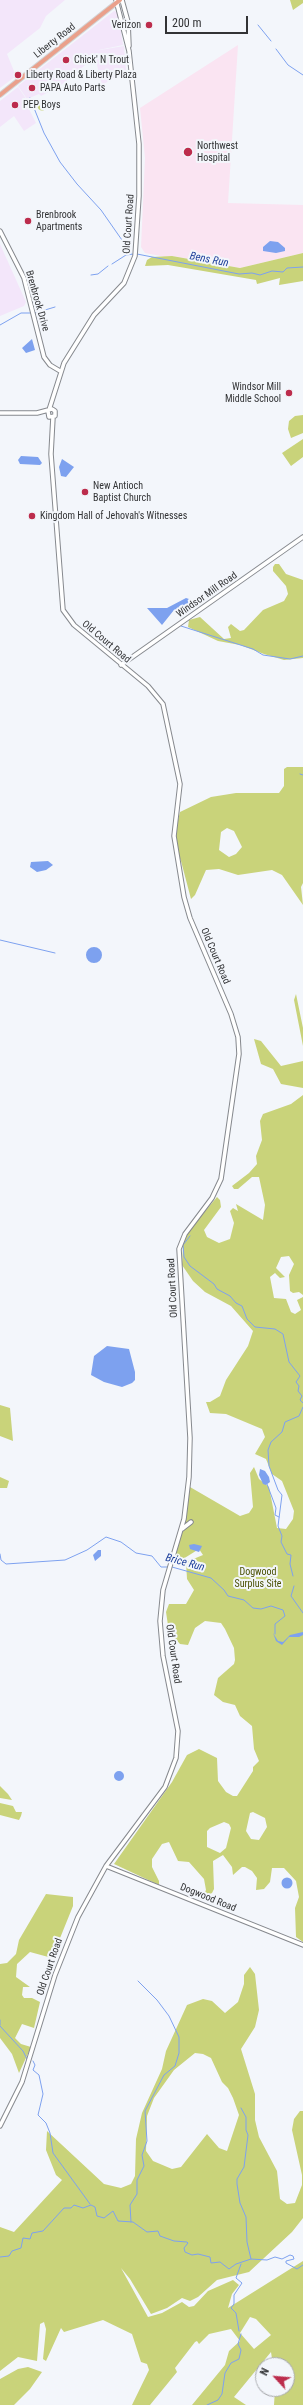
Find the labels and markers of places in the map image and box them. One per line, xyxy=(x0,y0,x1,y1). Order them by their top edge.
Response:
place label: Verizon xyxy=(111,19,141,31)
marker: Verizon xyxy=(144,20,154,30)
place label: Chick' N Trout xyxy=(74,54,129,66)
marker: Chick' N Trout xyxy=(61,55,71,65)
place label: Liberty Road & Liberty Plaza xyxy=(26,69,137,81)
marker: Liberty Road & Liberty Plaza xyxy=(13,70,23,80)
place label: PAPA Auto Parts xyxy=(40,82,105,94)
marker: PAPA Auto Parts xyxy=(27,83,37,93)
place label: PEP Boys xyxy=(23,99,60,111)
marker: PEP Boys xyxy=(10,100,20,110)
place label: Northwest Hospital xyxy=(197,140,238,164)
marker: Northwest Hospital xyxy=(182,146,194,158)
place label: Brenbrook Apartments xyxy=(36,209,82,232)
marker: Brenbrook Apartments xyxy=(23,216,33,226)
place label: Windsor Mill Middle School xyxy=(225,381,281,404)
marker: Windsor Mill Middle School xyxy=(284,388,294,398)
place label: New Antioch Baptist Church xyxy=(93,480,151,504)
marker: New Antioch Baptist Church xyxy=(80,487,90,497)
place label: Kingdom Hall of Jehovah's Witnesses xyxy=(40,510,187,522)
marker: Kingdom Hall of Jehovah's Witnesses xyxy=(27,511,37,521)

